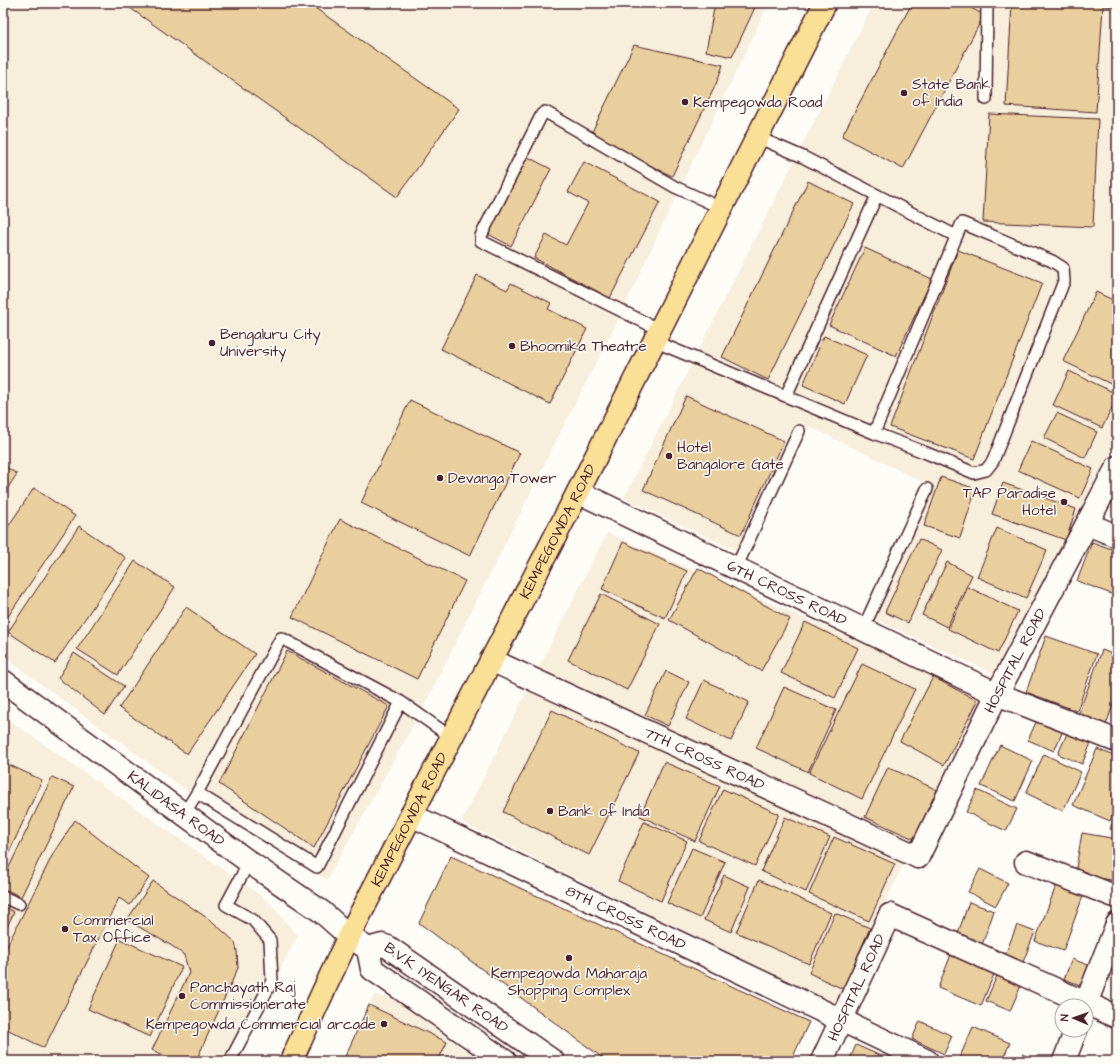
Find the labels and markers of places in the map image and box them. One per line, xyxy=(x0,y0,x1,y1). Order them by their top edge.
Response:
place label: State Bank of India xyxy=(912,74,991,112)
marker: State Bank of India xyxy=(899,88,909,98)
place label: Kempegowda Road xyxy=(693,92,823,114)
marker: Kempegowda Road xyxy=(680,97,690,107)
place label: Bengaluru City University xyxy=(220,324,321,363)
place label: Bhoomika Theatre xyxy=(520,336,647,357)
marker: Bengaluru City University xyxy=(207,338,217,348)
marker: Bhoomika Theatre xyxy=(507,341,517,351)
place label: Hotel Bangalore Gate xyxy=(677,437,784,476)
marker: Hotel Bangalore Gate xyxy=(664,451,674,461)
place label: Devanga Tower xyxy=(448,468,556,490)
marker: Devanga Tower xyxy=(435,473,445,483)
place label: TAP Paradise Hotel xyxy=(963,483,1056,521)
marker: TAP Paradise Hotel xyxy=(1059,497,1069,507)
place label: Bank of India xyxy=(558,801,650,822)
marker: Bank of India xyxy=(545,806,555,816)
place label: Commercial Tax Office xyxy=(73,910,154,948)
marker: Commercial Tax Office xyxy=(60,924,70,934)
marker: Kempegowda Maharaja Shopping Complex xyxy=(564,953,574,963)
place label: Kempegowda Maharaja Shopping Complex xyxy=(491,963,647,1002)
place label: Panchayath Raj Commissionerate xyxy=(190,977,306,1015)
marker: Panchayath Raj Commissionerate xyxy=(177,991,187,1001)
place label: Kempegowda Commercial arcade xyxy=(146,1014,376,1036)
marker: Kempegowda Commercial arcade xyxy=(379,1019,389,1029)

